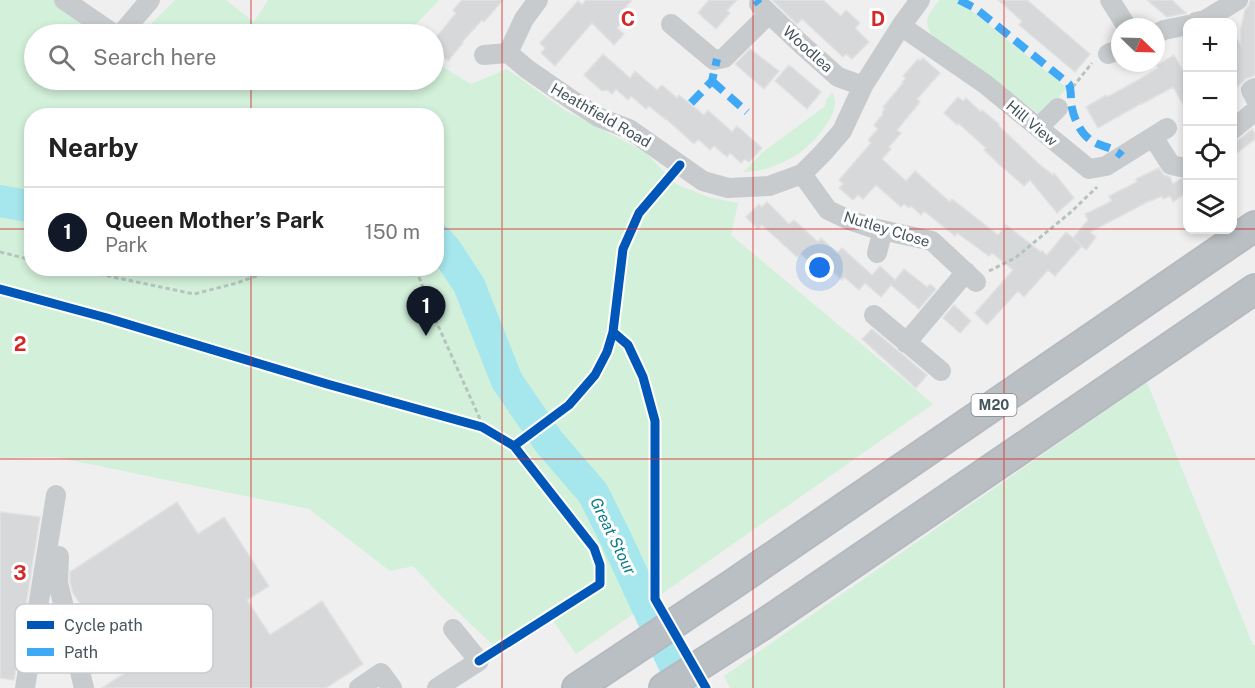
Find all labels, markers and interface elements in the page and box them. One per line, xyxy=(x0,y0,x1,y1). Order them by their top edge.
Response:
text: C xyxy=(621,7,635,31)
text: D xyxy=(871,7,885,31)
north arrow xyxy=(1111,18,1165,72)
map controls xyxy=(1183,18,1237,234)
button: + xyxy=(1183,18,1237,72)
street label: Woodlea xyxy=(780,22,836,76)
search box xyxy=(24,24,444,90)
icon: search xyxy=(45,41,78,74)
text: Search here xyxy=(93,44,217,70)
button: − xyxy=(1183,72,1237,126)
street label: Heathfield Road xyxy=(548,80,654,150)
street label: Hill View xyxy=(1003,97,1061,149)
button: locate xyxy=(1183,126,1237,180)
text: Nearby xyxy=(48,132,138,163)
button: layers xyxy=(1183,180,1237,234)
text: Queen Mother’s Park xyxy=(105,207,324,233)
street label: Nutley Close xyxy=(842,208,932,250)
text: 1 xyxy=(63,220,72,244)
text: 150 m xyxy=(365,220,420,244)
text: Park xyxy=(105,233,148,257)
your location xyxy=(805,253,834,282)
pin: 1 xyxy=(406,286,446,336)
text: 2 xyxy=(14,332,26,356)
road number: M20 xyxy=(972,394,1016,416)
water label: Great Stour xyxy=(586,494,640,579)
text: 3 xyxy=(13,561,27,585)
legend xyxy=(15,604,213,673)
text: Cycle path xyxy=(64,616,143,635)
text: Path xyxy=(64,643,98,662)

